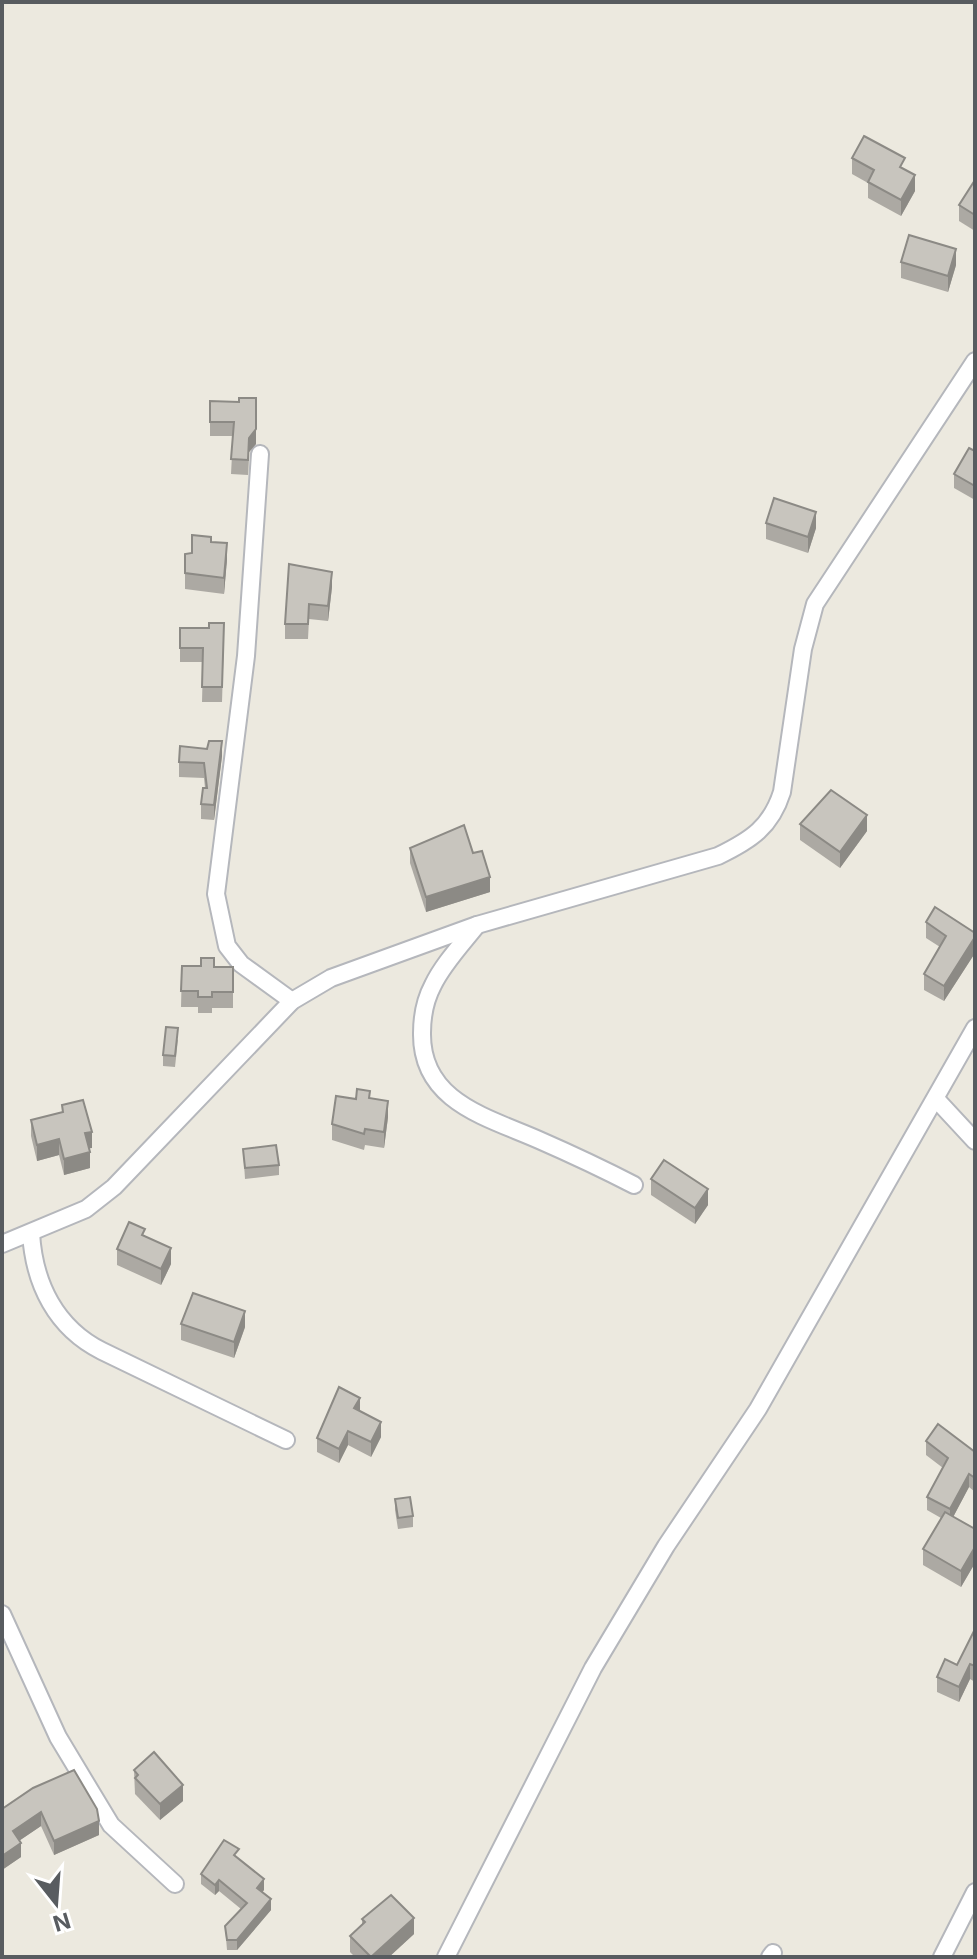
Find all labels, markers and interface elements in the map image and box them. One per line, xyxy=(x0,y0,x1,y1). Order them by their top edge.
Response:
north arrow xyxy=(16,1863,96,1943)
text: N xyxy=(50,1907,74,1937)

